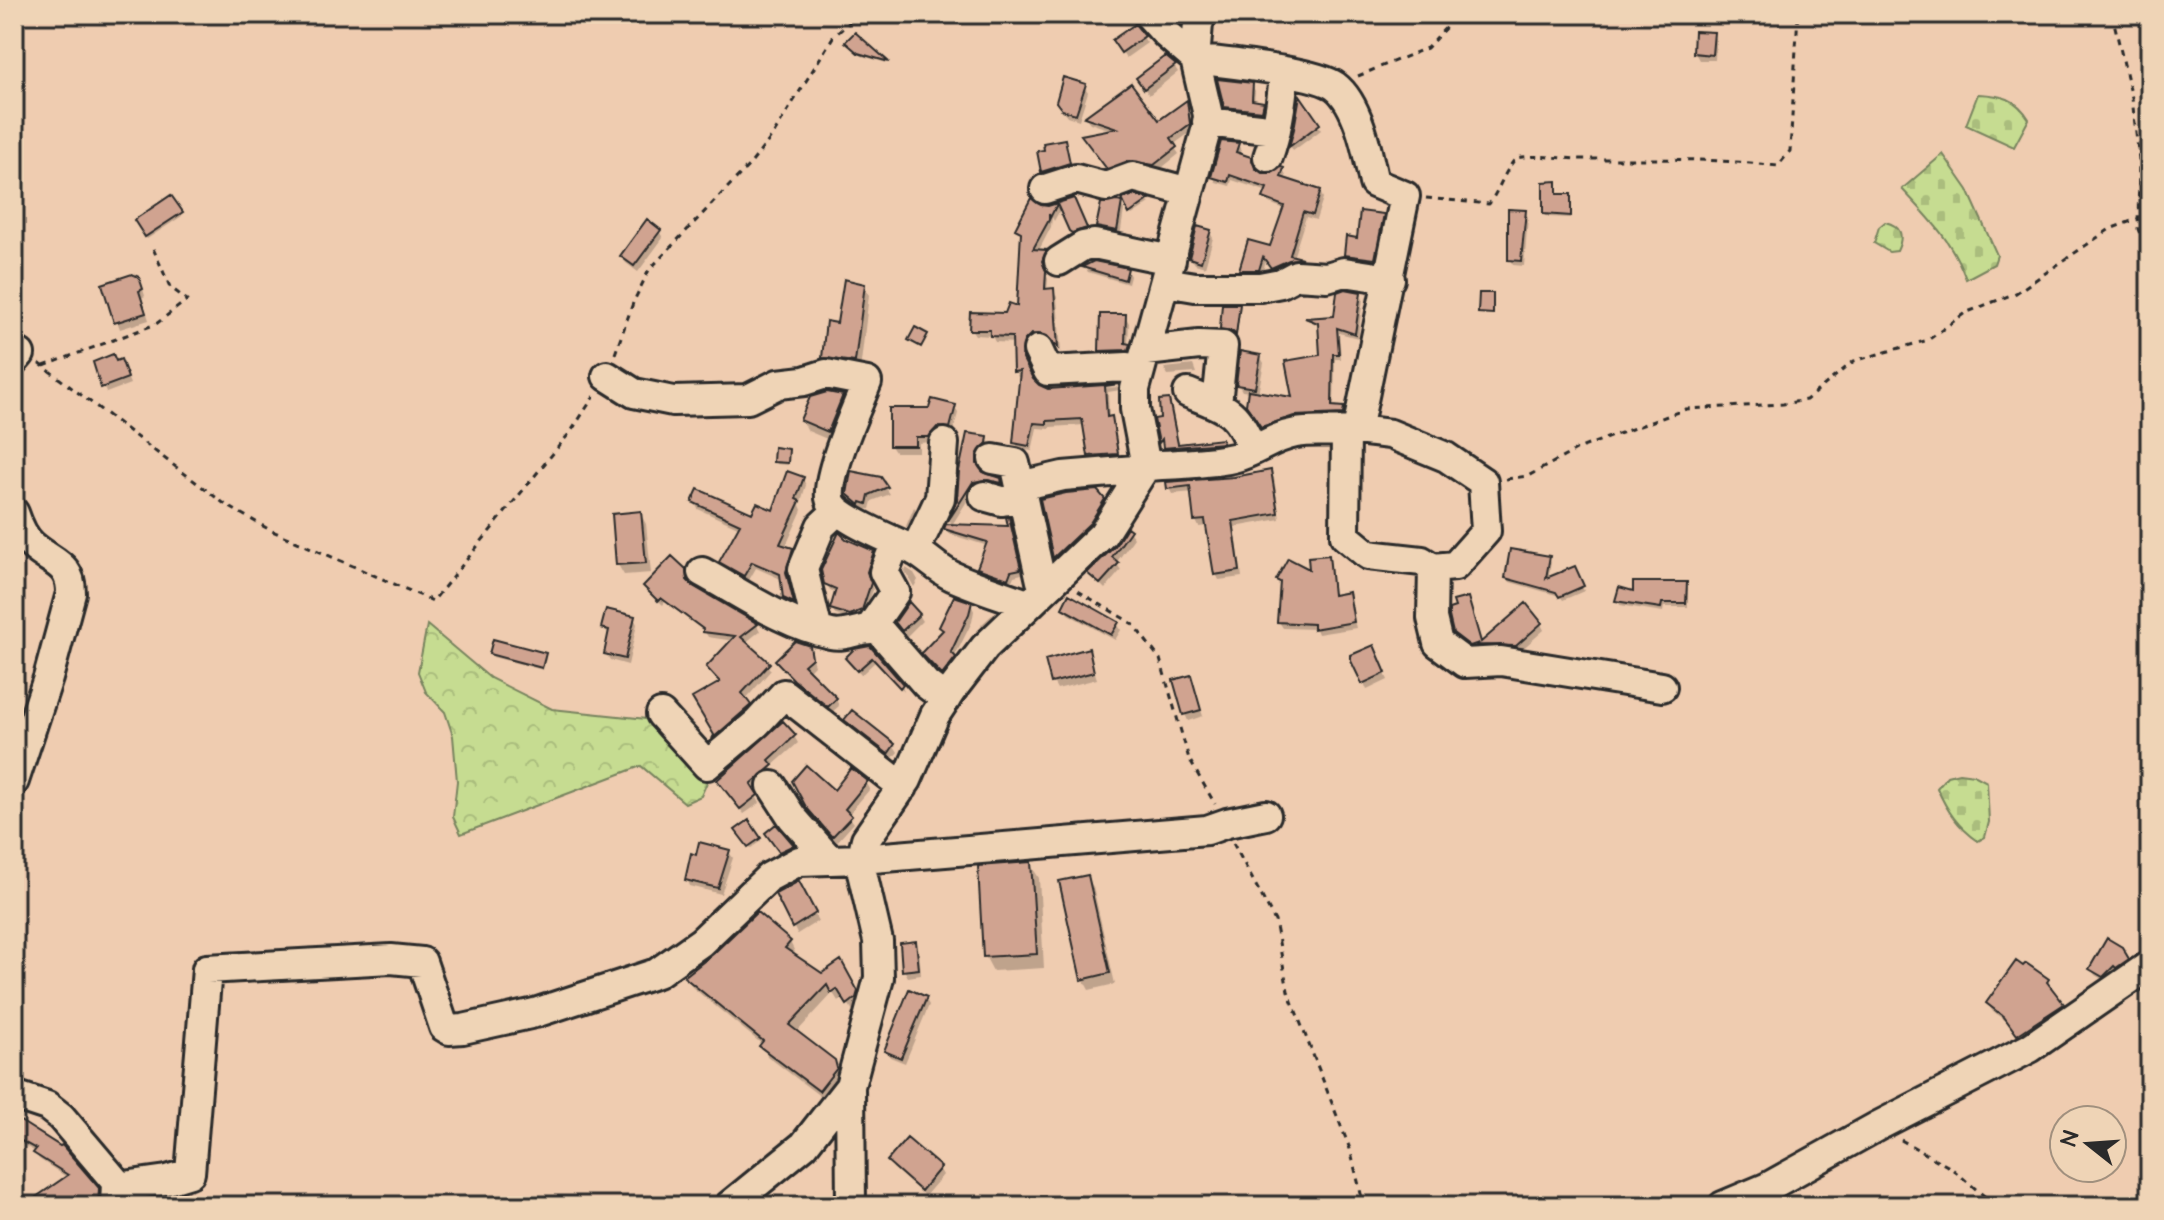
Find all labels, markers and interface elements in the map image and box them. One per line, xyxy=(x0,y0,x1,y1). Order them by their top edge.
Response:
north arrow xyxy=(2048,1104,2128,1184)
text: N xyxy=(2053,1127,2087,1150)

